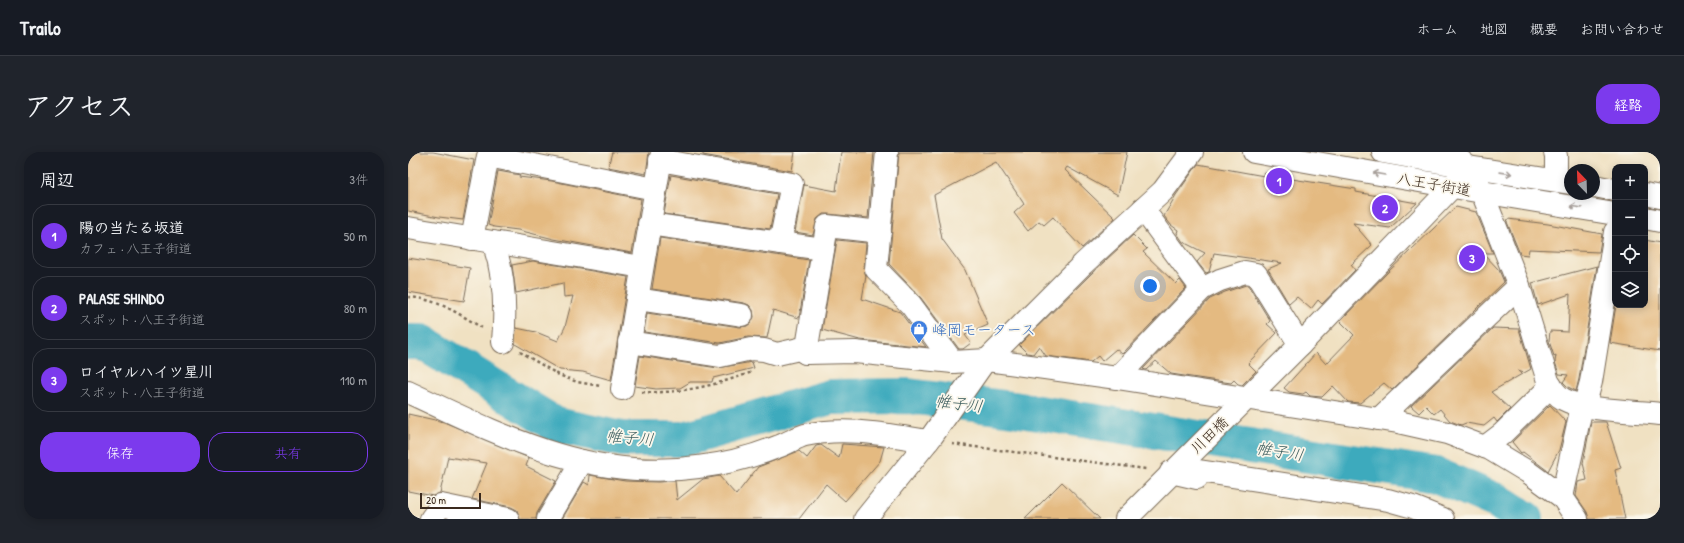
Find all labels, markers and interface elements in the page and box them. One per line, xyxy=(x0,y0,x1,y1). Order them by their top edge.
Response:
text: Trailo xyxy=(20,15,61,41)
text: ホーム xyxy=(1417,19,1458,38)
text: 地図 xyxy=(1480,19,1508,38)
text: 概要 xyxy=(1530,19,1558,38)
text: お問い合わせ xyxy=(1580,19,1664,38)
button: 経路 xyxy=(1596,84,1660,124)
text: アクセス xyxy=(24,87,134,125)
north arrow xyxy=(1564,164,1600,200)
map controls xyxy=(1612,164,1648,308)
button: + xyxy=(1612,164,1648,200)
pin: 1 xyxy=(1266,166,1292,196)
street label: 八王子街道 xyxy=(1395,167,1473,201)
text: 周辺 xyxy=(40,168,74,191)
one-way arrow xyxy=(1499,169,1512,177)
text: 3件 xyxy=(349,170,368,188)
one-way arrow xyxy=(1373,170,1386,178)
pin: 2 xyxy=(1372,193,1398,223)
button: − xyxy=(1612,200,1648,236)
one-way arrow xyxy=(1570,203,1583,211)
text: 陽の当たる坂道 xyxy=(79,217,184,238)
text: 1 xyxy=(52,227,56,245)
text: 50 m xyxy=(344,227,367,245)
button: locate xyxy=(1612,236,1648,272)
text: カフェ · 八王子街道 xyxy=(79,239,192,257)
pin: 3 xyxy=(1459,243,1485,273)
button: layers xyxy=(1612,272,1648,308)
your location xyxy=(1140,276,1160,296)
text: PALASE SHINDO xyxy=(79,288,164,309)
text: 2 xyxy=(51,299,57,317)
text: 80 m xyxy=(344,299,367,317)
text: スポット · 八王子街道 xyxy=(79,310,205,328)
shop icon: 峰岡モータース xyxy=(909,319,929,344)
place label: 峰岡モータース xyxy=(932,319,1036,340)
text: ロイヤルハイツ星川 xyxy=(79,361,214,382)
text: 3 xyxy=(51,371,57,389)
text: 110 m xyxy=(340,371,367,389)
text: スポット · 八王子街道 xyxy=(79,383,205,401)
water label: 帷子川 xyxy=(934,389,984,417)
street label: 川田橋 xyxy=(1186,412,1232,458)
water label: 帷子川 xyxy=(605,424,655,450)
button: 保存 xyxy=(40,432,200,472)
button: 共有 xyxy=(208,432,368,472)
water label: 帷子川 xyxy=(1255,436,1305,466)
scale bar xyxy=(420,491,481,510)
text: 20 m xyxy=(426,493,446,507)

